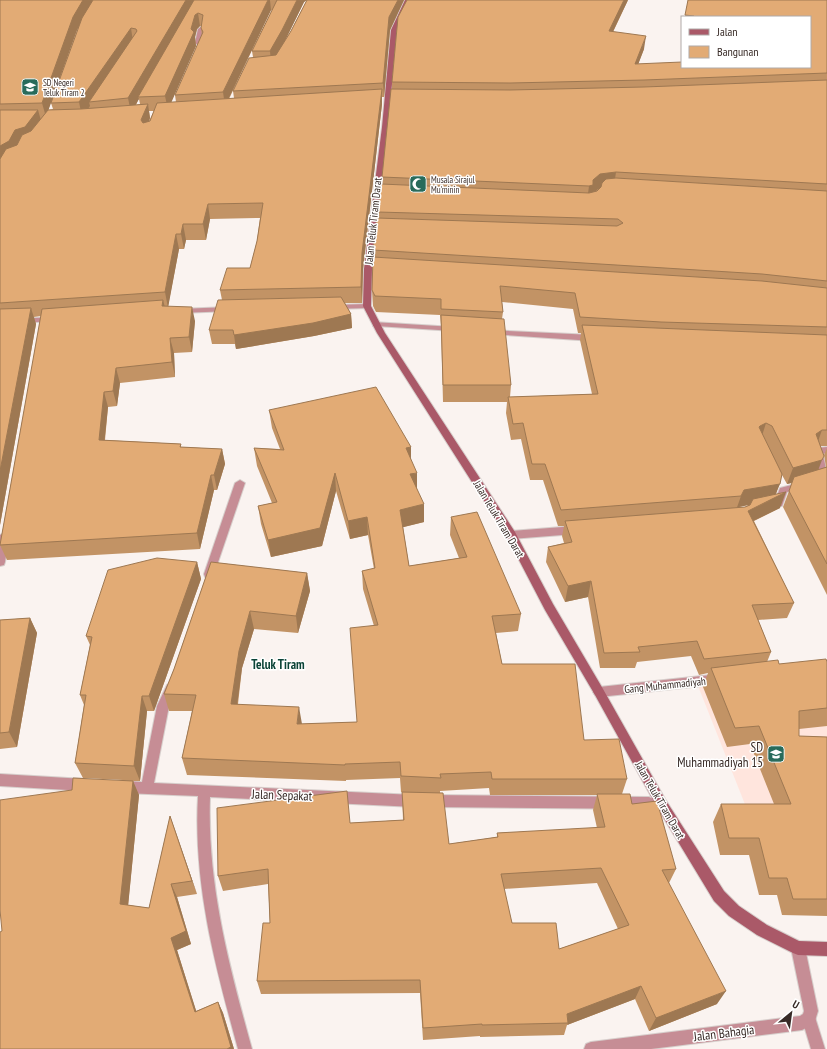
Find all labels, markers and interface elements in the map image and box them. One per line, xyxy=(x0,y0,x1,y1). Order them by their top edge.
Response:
legend xyxy=(681,16,811,68)
text: Jalan xyxy=(716,24,738,39)
text: Bangunan xyxy=(717,44,758,59)
school or university icon: SD Negeri Teluk Tiram 2 xyxy=(20,77,40,97)
place label: SD Negeri Teluk Tiram 2 xyxy=(43,77,85,98)
mosque icon: Musala Sirajul Mu'minin xyxy=(408,174,428,194)
place label: Musala Sirajul Mu'minin xyxy=(431,174,476,195)
street label: Jalan Teluk Tiram Darat xyxy=(361,177,385,266)
street label: Jalan Teluk Tiram Darat xyxy=(470,477,528,560)
district label: Teluk Tiram xyxy=(251,656,305,673)
street label: Gang Muhammadiyah xyxy=(623,674,707,696)
place label: SD Muhammadiyah 15 xyxy=(677,739,763,771)
school or university icon: SD Muhammadiyah 15 xyxy=(766,744,786,764)
street label: Jalan Teluk Tiram Darat xyxy=(632,758,688,841)
street label: Jalan Sepakat xyxy=(250,785,313,805)
north arrow xyxy=(771,993,811,1033)
text: U xyxy=(790,997,802,1012)
street label: Jalan Bahagia xyxy=(692,1021,755,1045)

